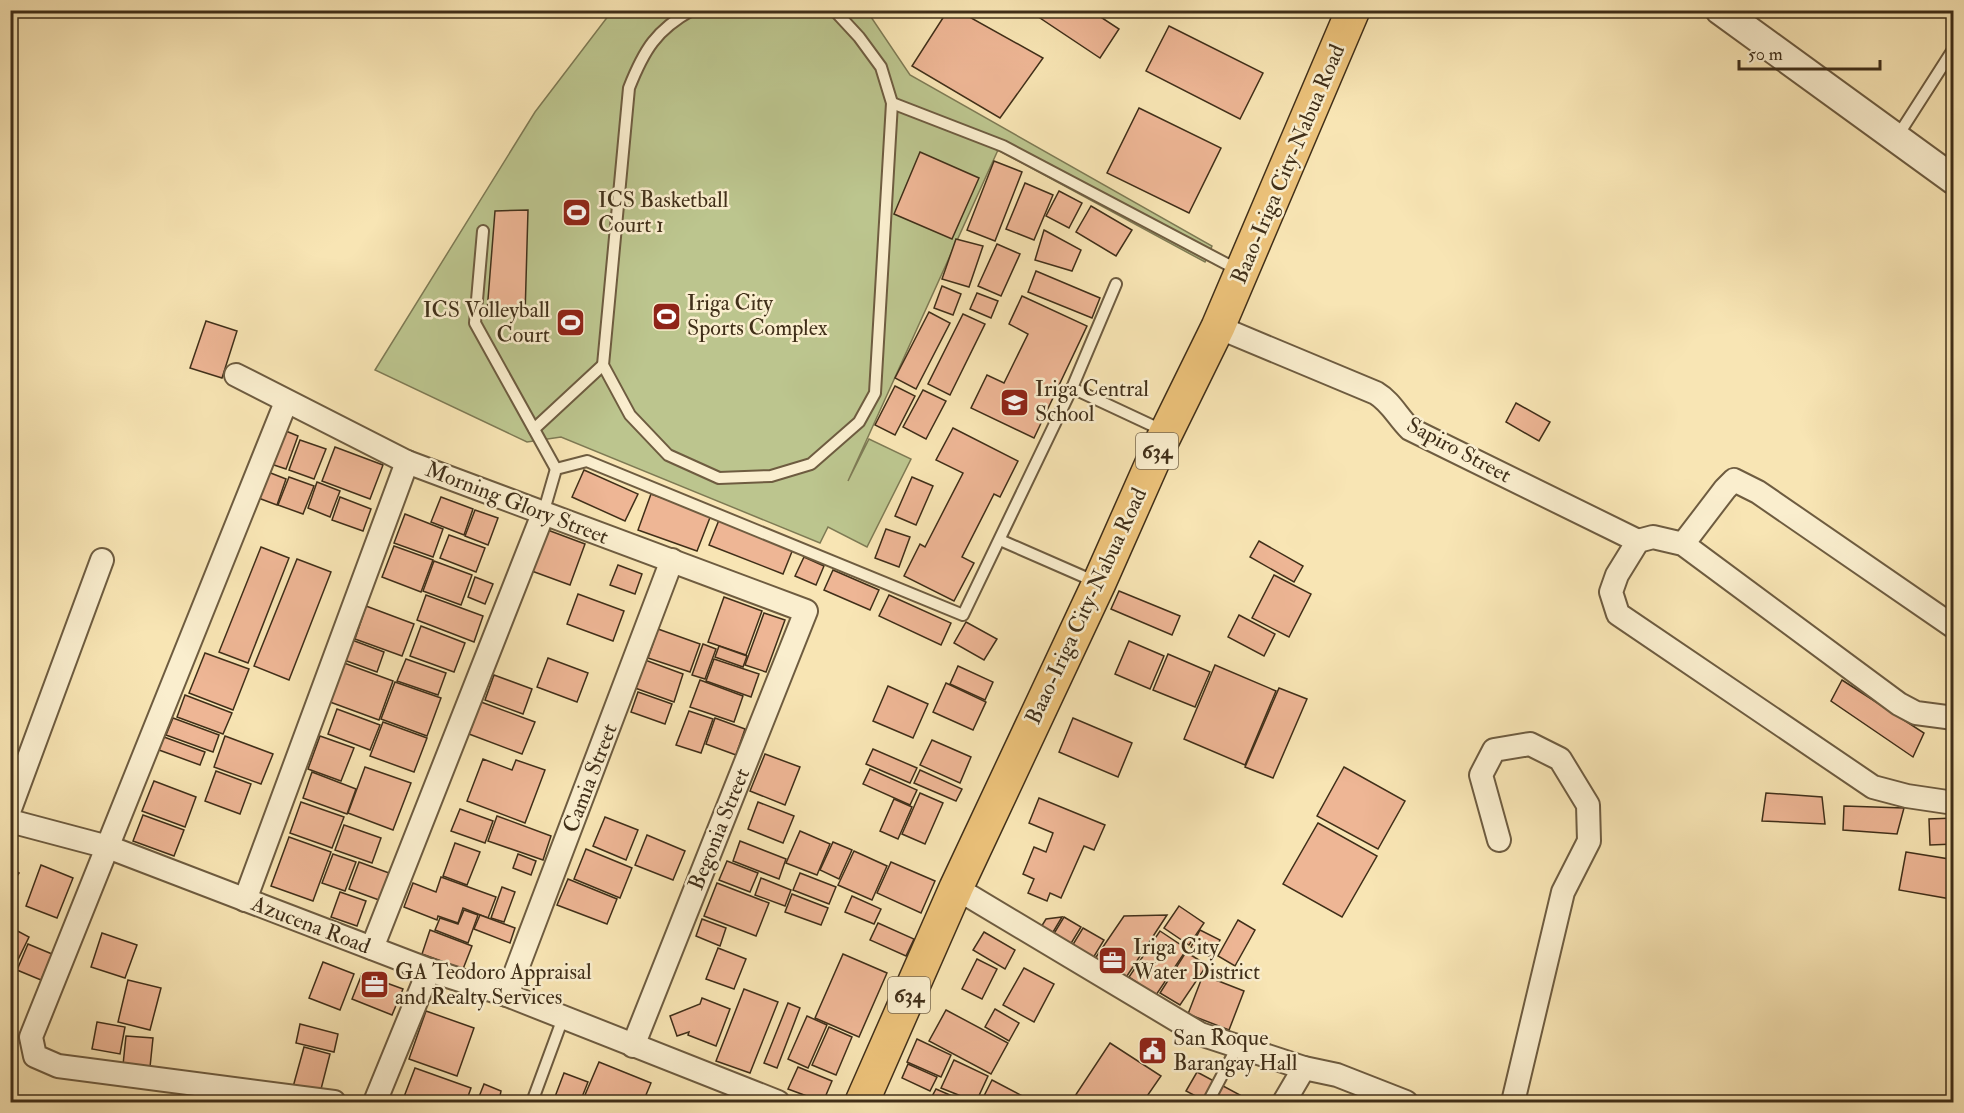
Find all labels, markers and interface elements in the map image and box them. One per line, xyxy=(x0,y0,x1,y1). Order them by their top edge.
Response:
scale bar xyxy=(1739,33,1880,71)
street label: Baao-Iriga City-Nabua Road xyxy=(1225,40,1351,288)
text: 50 m xyxy=(1748,43,1783,66)
place label: ICS Basketball Court 1 xyxy=(598,186,729,239)
sports icon: ICS Basketball Court 1 xyxy=(561,197,593,229)
place label: Iriga City Sports Complex xyxy=(687,289,828,343)
place label: ICS Volleyball Court xyxy=(423,296,550,349)
sports icon: Iriga City Sports Complex xyxy=(650,300,682,332)
sports icon: ICS Volleyball Court xyxy=(555,307,587,339)
place label: Iriga Central School xyxy=(1035,375,1149,428)
school or university icon: Iriga Central School xyxy=(998,386,1030,418)
street label: Sapiro Street xyxy=(1401,411,1516,490)
road number: 634 xyxy=(1136,433,1178,469)
street label: Morning Glory Street xyxy=(422,455,612,551)
street label: Baao-Iriga City-Nabua Road xyxy=(1019,483,1153,729)
street label: Camia Street xyxy=(556,719,624,837)
street label: Begonia Street xyxy=(682,764,756,894)
street label: Azucena Road xyxy=(247,889,375,961)
place label: Iriga City Water District xyxy=(1132,933,1260,986)
office icon: Iriga City Water District xyxy=(1096,944,1128,976)
place label: GA Teodoro Appraisal and Realty Services xyxy=(395,958,592,1011)
office icon: GA Teodoro Appraisal and Realty Services xyxy=(358,969,390,1001)
road number: 634 xyxy=(888,977,930,1013)
place label: San Roque Barangay Hall xyxy=(1173,1024,1298,1077)
public building icon: San Roque Barangay Hall xyxy=(1136,1035,1168,1067)

